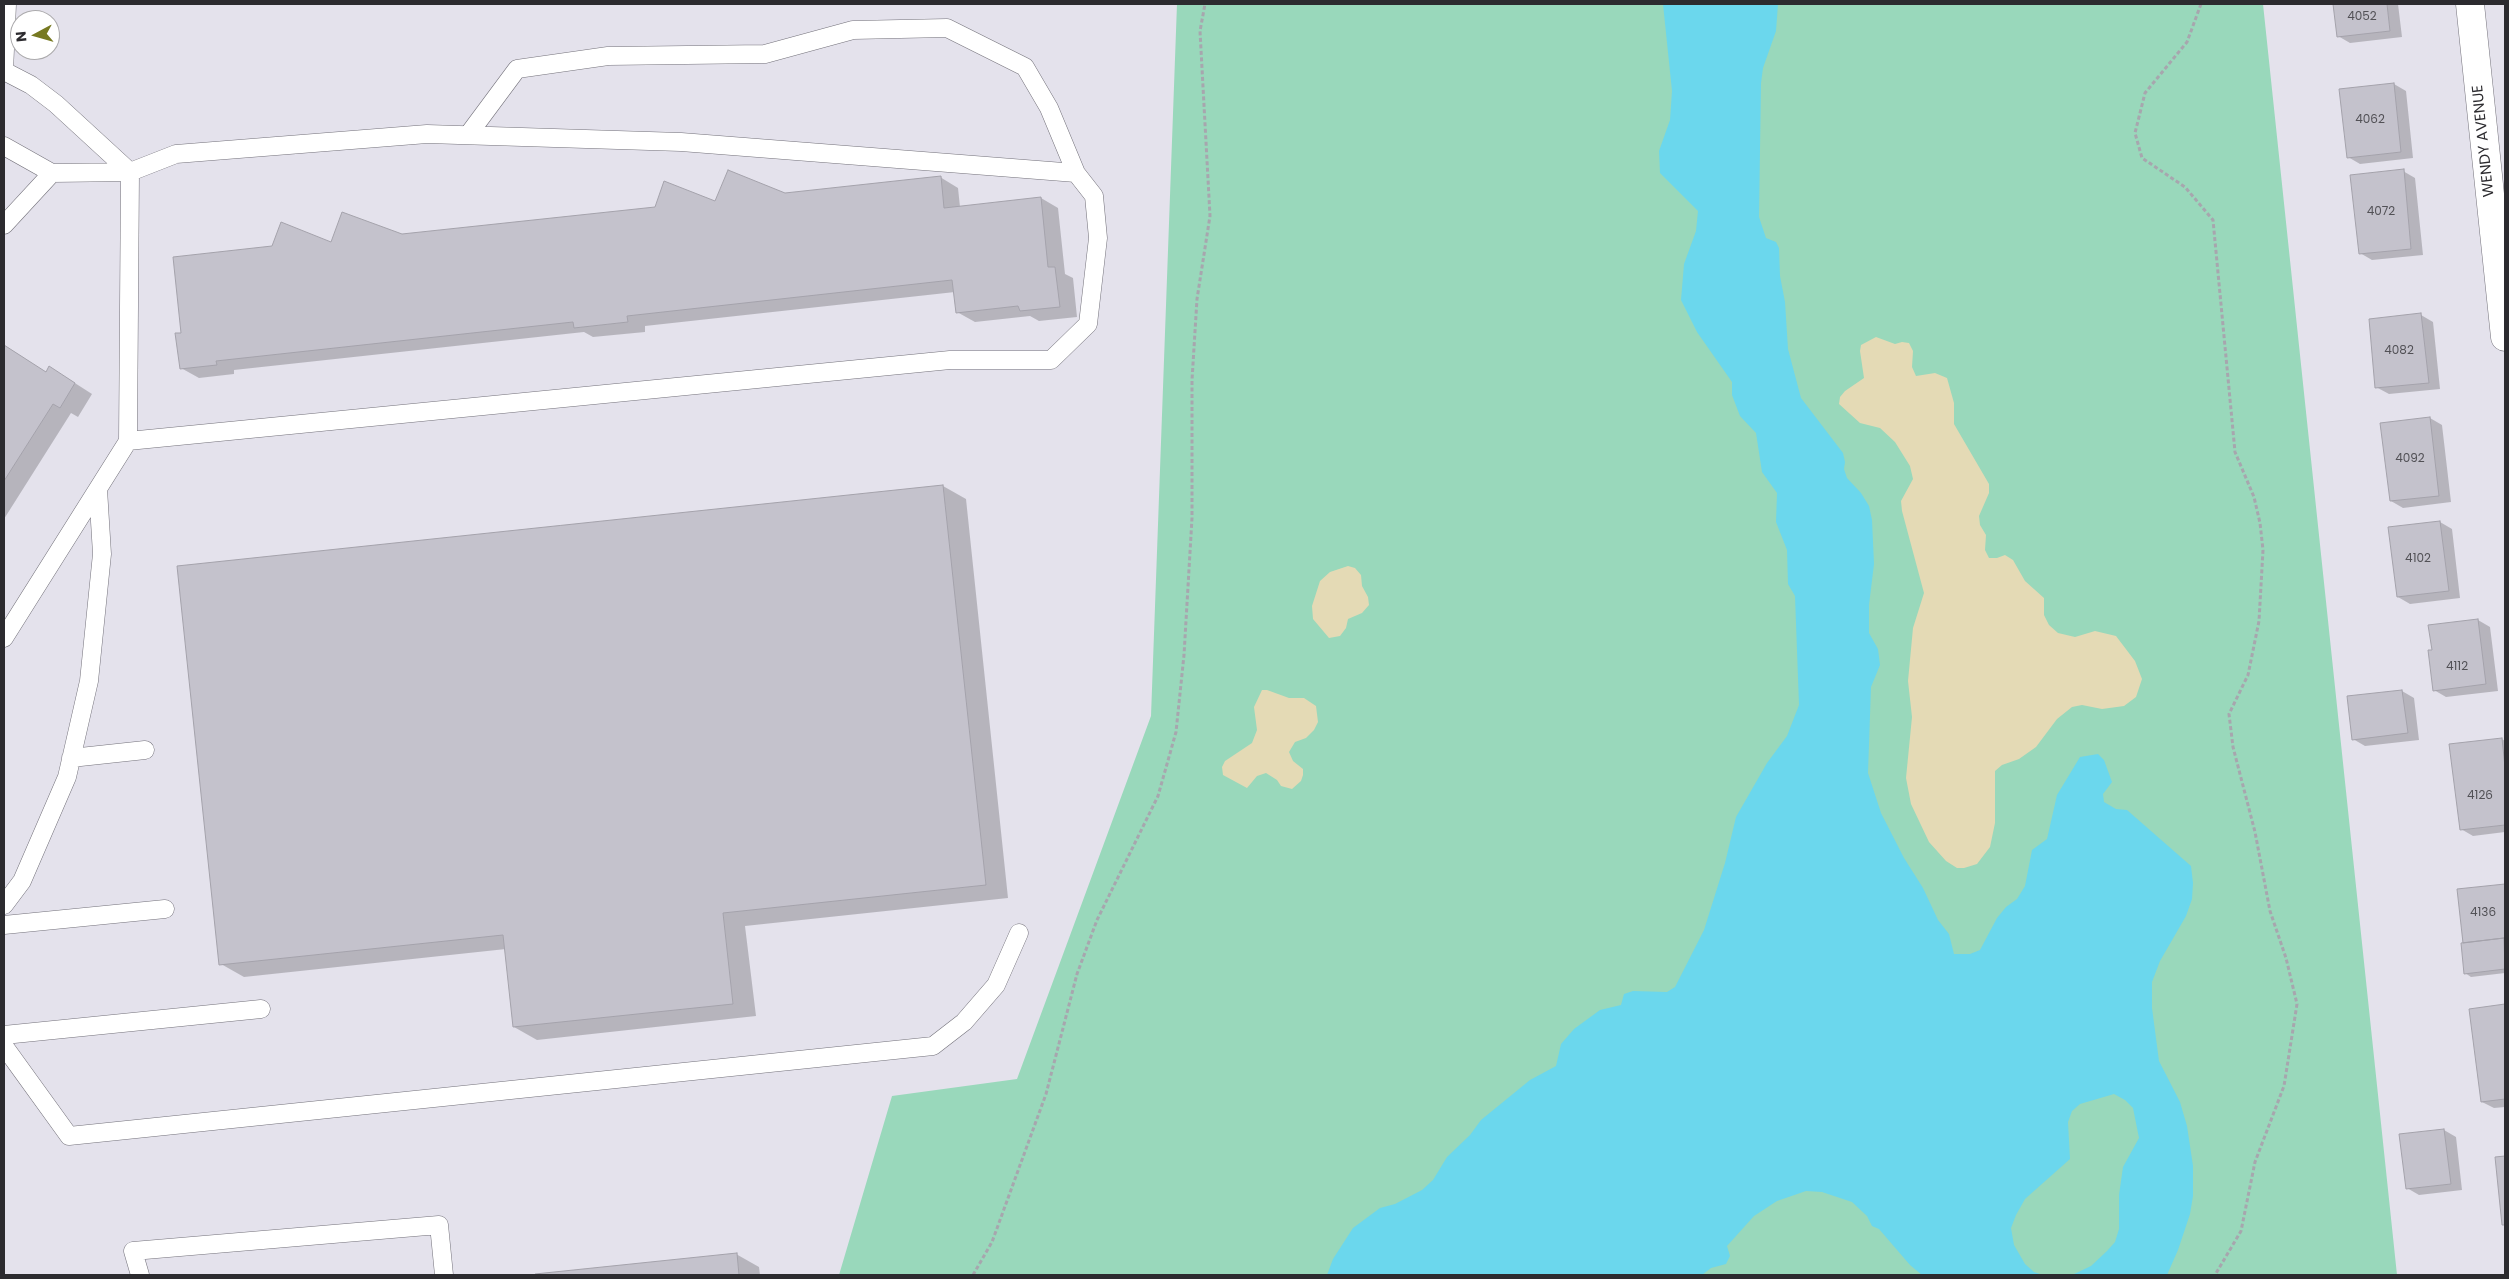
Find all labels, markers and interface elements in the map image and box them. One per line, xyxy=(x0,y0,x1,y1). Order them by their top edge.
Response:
north arrow xyxy=(10,10,60,60)
house number: 4052 xyxy=(2347,10,2377,24)
text: N xyxy=(11,30,32,43)
street label: WENDY AVENUE xyxy=(2469,84,2499,198)
house number: 4062 xyxy=(2355,113,2385,127)
house number: 4072 xyxy=(2367,205,2395,219)
house number: 4082 xyxy=(2384,344,2414,358)
house number: 4092 xyxy=(2395,452,2425,466)
house number: 4102 xyxy=(2405,552,2431,566)
house number: 4112 xyxy=(2446,660,2468,674)
house number: 4126 xyxy=(2467,789,2493,803)
house number: 4136 xyxy=(2470,906,2496,920)

